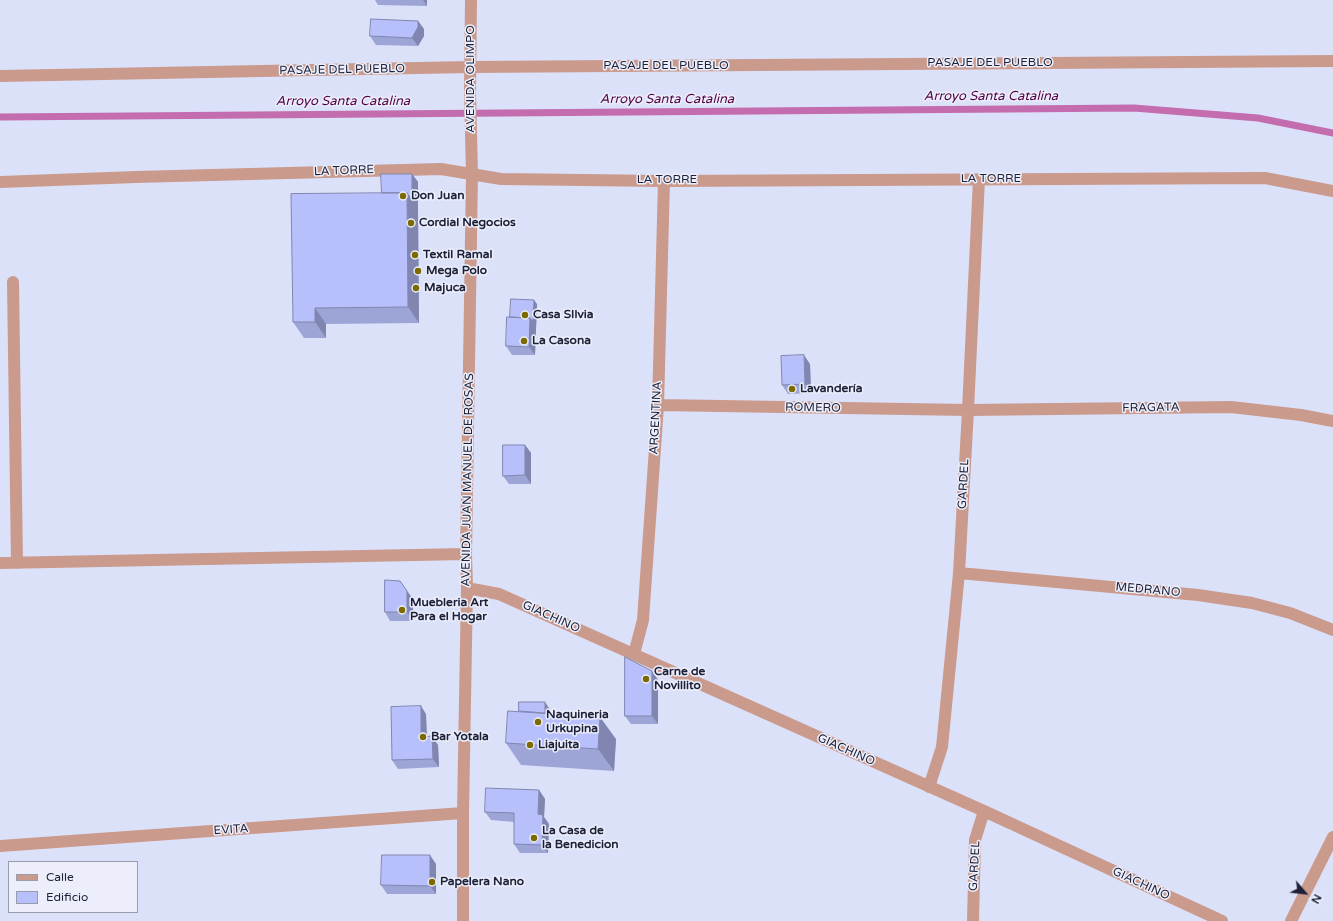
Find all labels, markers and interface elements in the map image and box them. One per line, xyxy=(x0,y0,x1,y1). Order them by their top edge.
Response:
street label: AVENIDA OLIMPO xyxy=(464,25,478,133)
street label: PASAJE DEL PUEBLO xyxy=(927,56,1053,70)
street label: PASAJE DEL PUEBLO xyxy=(603,59,729,73)
street label: PASAJE DEL PUEBLO xyxy=(279,62,405,78)
water label: Arroyo Santa Catalina xyxy=(924,89,1058,105)
water label: Arroyo Santa Catalina xyxy=(600,92,734,108)
water label: Arroyo Santa Catalina xyxy=(276,94,410,110)
street label: LA TORRE xyxy=(314,163,374,179)
street label: LA TORRE xyxy=(961,172,1021,186)
street label: LA TORRE xyxy=(637,173,697,187)
place label: Don Juan xyxy=(411,189,464,203)
marker: Don Juan xyxy=(398,191,408,201)
place label: Cordial Negocios xyxy=(419,216,516,230)
marker: Cordial Negocios xyxy=(406,218,416,228)
place label: Textil Ramal xyxy=(423,248,492,262)
marker: Textil Ramal xyxy=(410,250,420,260)
place label: Mega Polo xyxy=(426,264,487,278)
marker: Mega Polo xyxy=(413,266,423,276)
place label: Majuca xyxy=(424,281,466,295)
marker: Majuca xyxy=(411,283,421,293)
place label: Casa SIlvia xyxy=(533,308,593,322)
marker: Casa SIlvia xyxy=(520,310,530,320)
place label: La Casona xyxy=(532,334,591,348)
marker: La Casona xyxy=(519,336,529,346)
street label: AVENIDA JUAN MANUEL DE ROSAS xyxy=(459,373,477,587)
street label: ARGENTINA xyxy=(647,381,665,455)
place label: Lavandería xyxy=(800,382,863,396)
marker: Lavandería xyxy=(787,384,797,394)
street label: ROMERO xyxy=(785,400,841,416)
street label: FRAGATA xyxy=(1122,400,1180,416)
street label: GARDEL xyxy=(955,459,973,509)
street label: MEDRANO xyxy=(1115,580,1181,600)
place label: Muebleria Art Para el Hogar xyxy=(410,596,488,624)
street label: GIACHINO xyxy=(520,598,582,636)
marker: Muebleria Art Para el Hogar xyxy=(397,605,407,615)
place label: Carne de Novillito xyxy=(654,665,705,693)
marker: Carne de Novillito xyxy=(641,674,651,684)
place label: Naquineria Urkupina xyxy=(546,708,609,736)
marker: Naquineria Urkupina xyxy=(533,717,543,727)
place label: Bar Yotala xyxy=(431,730,489,744)
street label: GIACHINO xyxy=(815,731,877,769)
marker: Bar Yotala xyxy=(418,732,428,742)
place label: Liajuita xyxy=(538,738,579,752)
marker: Liajuita xyxy=(525,740,535,750)
street label: EVITA xyxy=(213,822,249,838)
place label: La Casa de la Benedicion xyxy=(542,824,619,852)
marker: La Casa de la Benedicion xyxy=(529,833,539,843)
street label: GARDEL xyxy=(966,841,984,891)
legend xyxy=(8,861,138,913)
street label: GIACHINO xyxy=(1110,864,1172,904)
text: Calle xyxy=(46,870,74,884)
north arrow xyxy=(1285,873,1325,913)
place label: Papelera Nano xyxy=(440,875,524,889)
marker: Papelera Nano xyxy=(427,877,437,887)
text: Edificio xyxy=(46,890,88,904)
text: N xyxy=(1308,892,1324,906)

